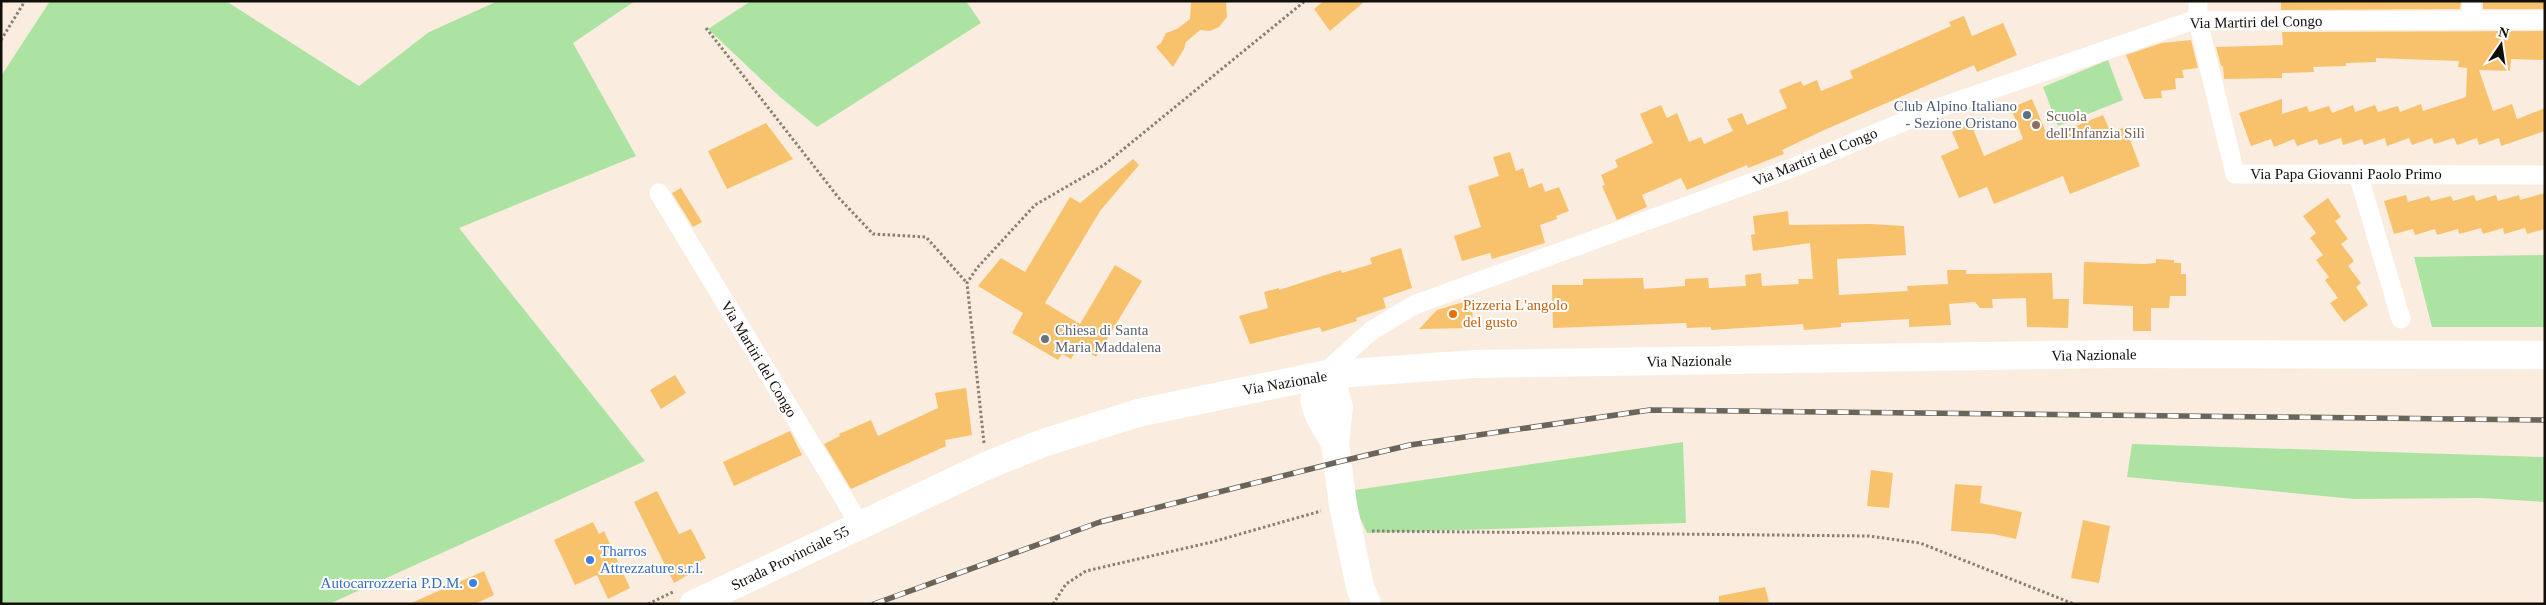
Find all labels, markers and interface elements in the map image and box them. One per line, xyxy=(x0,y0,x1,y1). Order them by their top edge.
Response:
street label: Via Martiri del Congo xyxy=(2189,13,2323,31)
north arrow xyxy=(2476,20,2526,70)
text: N xyxy=(2497,24,2510,41)
place label: Club Alpino Italiano - Sezione Oristano xyxy=(1894,98,2017,131)
place label: Scuola dell'Infanzia Silì xyxy=(2046,108,2145,141)
marker: Club Alpino Italiano - Sezione Oristano xyxy=(2021,109,2033,121)
marker: Scuola dell'Infanzia Silì xyxy=(2030,119,2042,131)
street label: Via Martiri del Congo xyxy=(1750,125,1880,189)
street label: Via Papa Giovanni Paolo Primo xyxy=(2250,166,2442,182)
place label: Pizzeria L'angolo del gusto xyxy=(1463,297,1568,330)
street label: Via Martiri del Congo xyxy=(718,298,800,420)
marker: Pizzeria L'angolo del gusto xyxy=(1447,308,1459,320)
place label: Chiesa di Santa Maria Maddalena xyxy=(1055,322,1162,355)
marker: Chiesa di Santa Maria Maddalena xyxy=(1039,333,1051,345)
street label: Via Nazionale xyxy=(2051,346,2137,364)
street label: Via Nazionale xyxy=(1646,352,1732,370)
street label: Via Nazionale xyxy=(1242,368,1329,398)
street label: Strada Provinciale 55 xyxy=(728,523,852,593)
place label: Tharros Attrezzature s.r.l. xyxy=(600,543,703,576)
marker: Tharros Attrezzature s.r.l. xyxy=(584,554,596,566)
place label: Autocarrozzeria P.D.M. xyxy=(321,575,463,591)
marker: Autocarrozzeria P.D.M. xyxy=(467,577,479,589)

